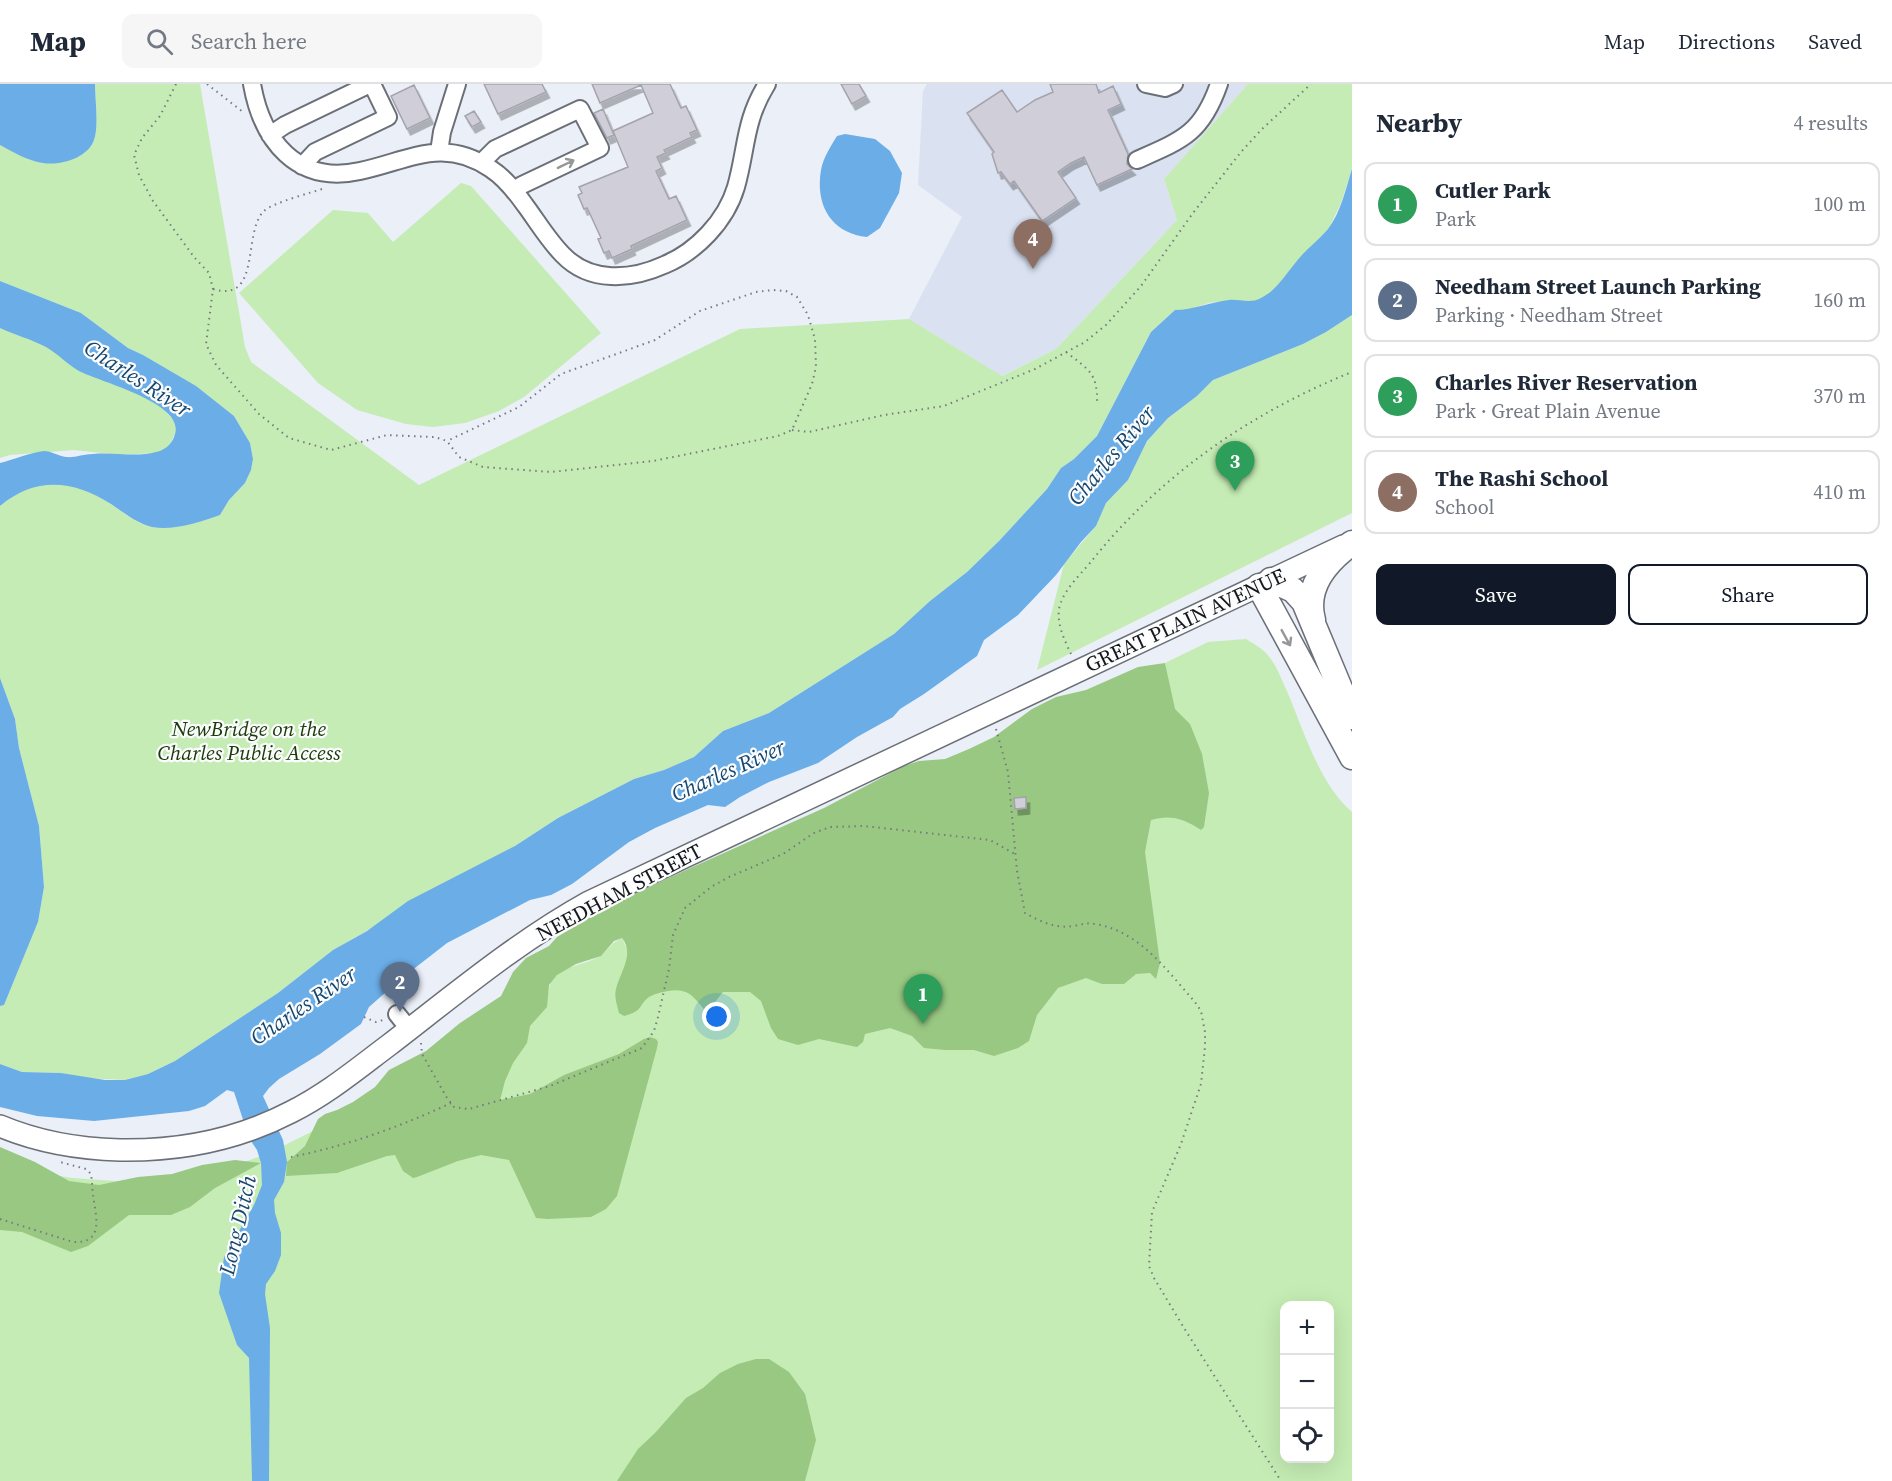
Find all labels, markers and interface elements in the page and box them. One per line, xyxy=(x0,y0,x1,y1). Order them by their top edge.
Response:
search box xyxy=(122,14,542,68)
text: Map xyxy=(30,22,86,60)
icon: search xyxy=(143,25,176,58)
text: Search here xyxy=(191,26,307,56)
text: Map xyxy=(1604,27,1645,56)
text: Directions xyxy=(1678,27,1775,56)
text: Saved xyxy=(1808,27,1862,56)
text: Nearby xyxy=(1376,105,1462,141)
text: 4 results xyxy=(1793,109,1868,137)
one-way arrow xyxy=(557,157,575,169)
text: Cutler Park xyxy=(1435,175,1551,205)
text: 1 xyxy=(1392,190,1403,218)
text: 100 m xyxy=(1813,190,1866,218)
text: Park xyxy=(1435,205,1476,233)
pin: 4 xyxy=(1014,220,1052,269)
text: Needham Street Launch Parking xyxy=(1435,271,1761,301)
text: 2 xyxy=(1392,286,1403,314)
text: 160 m xyxy=(1813,286,1866,314)
text: Parking · Needham Street xyxy=(1435,301,1662,329)
water label: Charles River xyxy=(79,332,198,424)
text: Charles River Reservation xyxy=(1435,367,1698,397)
text: 3 xyxy=(1392,382,1403,410)
text: 370 m xyxy=(1813,382,1866,410)
text: Park · Great Plain Avenue xyxy=(1435,397,1661,425)
water label: Charles River xyxy=(1060,398,1162,511)
pin: 3 xyxy=(1216,442,1254,491)
text: The Rashi School xyxy=(1435,463,1608,493)
text: 4 xyxy=(1392,478,1403,506)
text: 410 m xyxy=(1813,478,1866,506)
text: School xyxy=(1435,493,1495,521)
street label: GREAT PLAIN AVENUE xyxy=(1080,561,1290,679)
button: Save xyxy=(1376,564,1616,625)
button: Share xyxy=(1628,564,1868,625)
one-way arrow xyxy=(1281,629,1293,646)
park label: NewBridge on the Charles Public Access xyxy=(157,714,341,767)
water label: Charles River xyxy=(666,731,791,808)
street label: NEEDHAM STREET xyxy=(531,836,707,948)
water label: Charles River xyxy=(244,958,363,1051)
pin: 2 xyxy=(380,962,420,1012)
pin: 1 xyxy=(904,974,942,1024)
your location xyxy=(702,1002,731,1031)
water label: Long Ditch xyxy=(211,1172,263,1279)
map controls xyxy=(1280,1301,1334,1463)
button: + xyxy=(1280,1301,1334,1355)
button: − xyxy=(1280,1355,1334,1409)
button: locate xyxy=(1280,1409,1334,1463)

